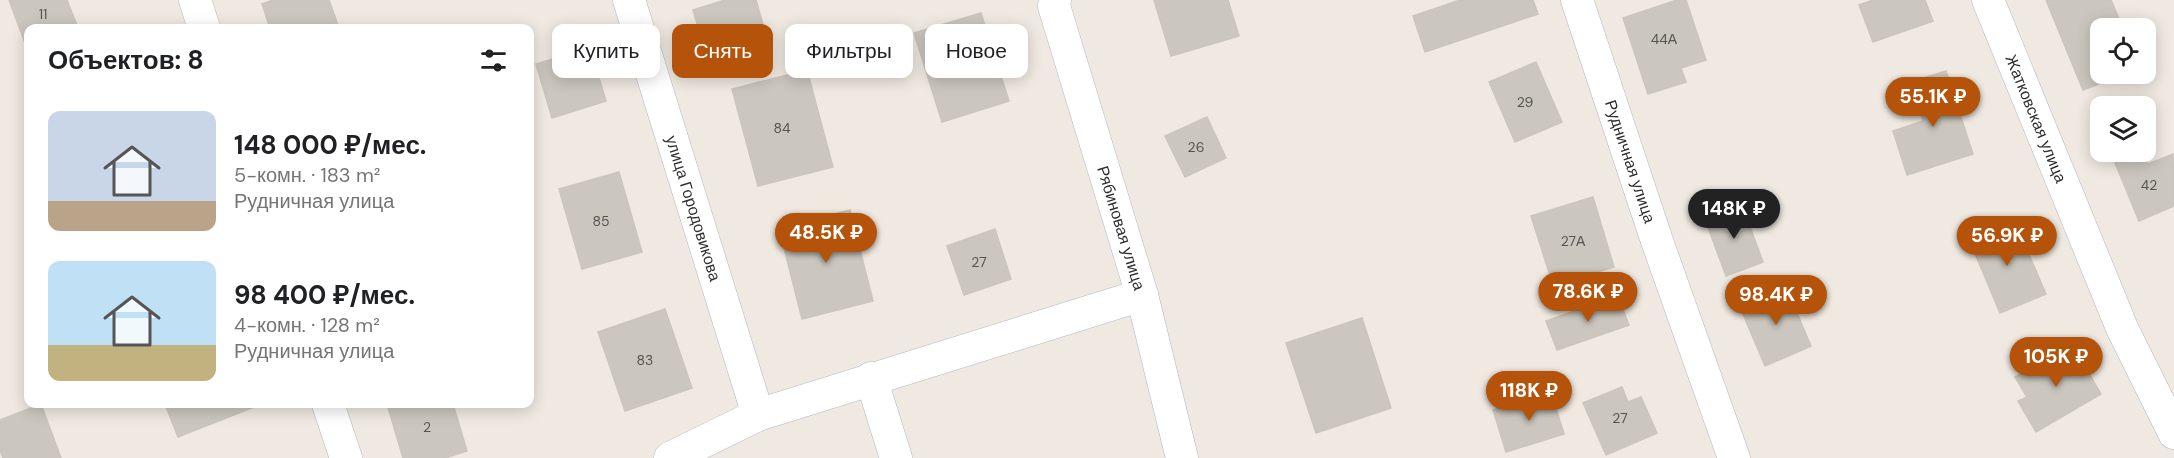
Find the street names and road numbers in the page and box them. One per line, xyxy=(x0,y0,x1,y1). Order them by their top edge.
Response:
street label: Жатковская улица xyxy=(2001,51,2072,186)
street label: Рудничная улица xyxy=(1600,97,1661,226)
street label: улица Городовикова xyxy=(661,133,726,284)
street label: Рябиновая улица xyxy=(1093,163,1150,293)

